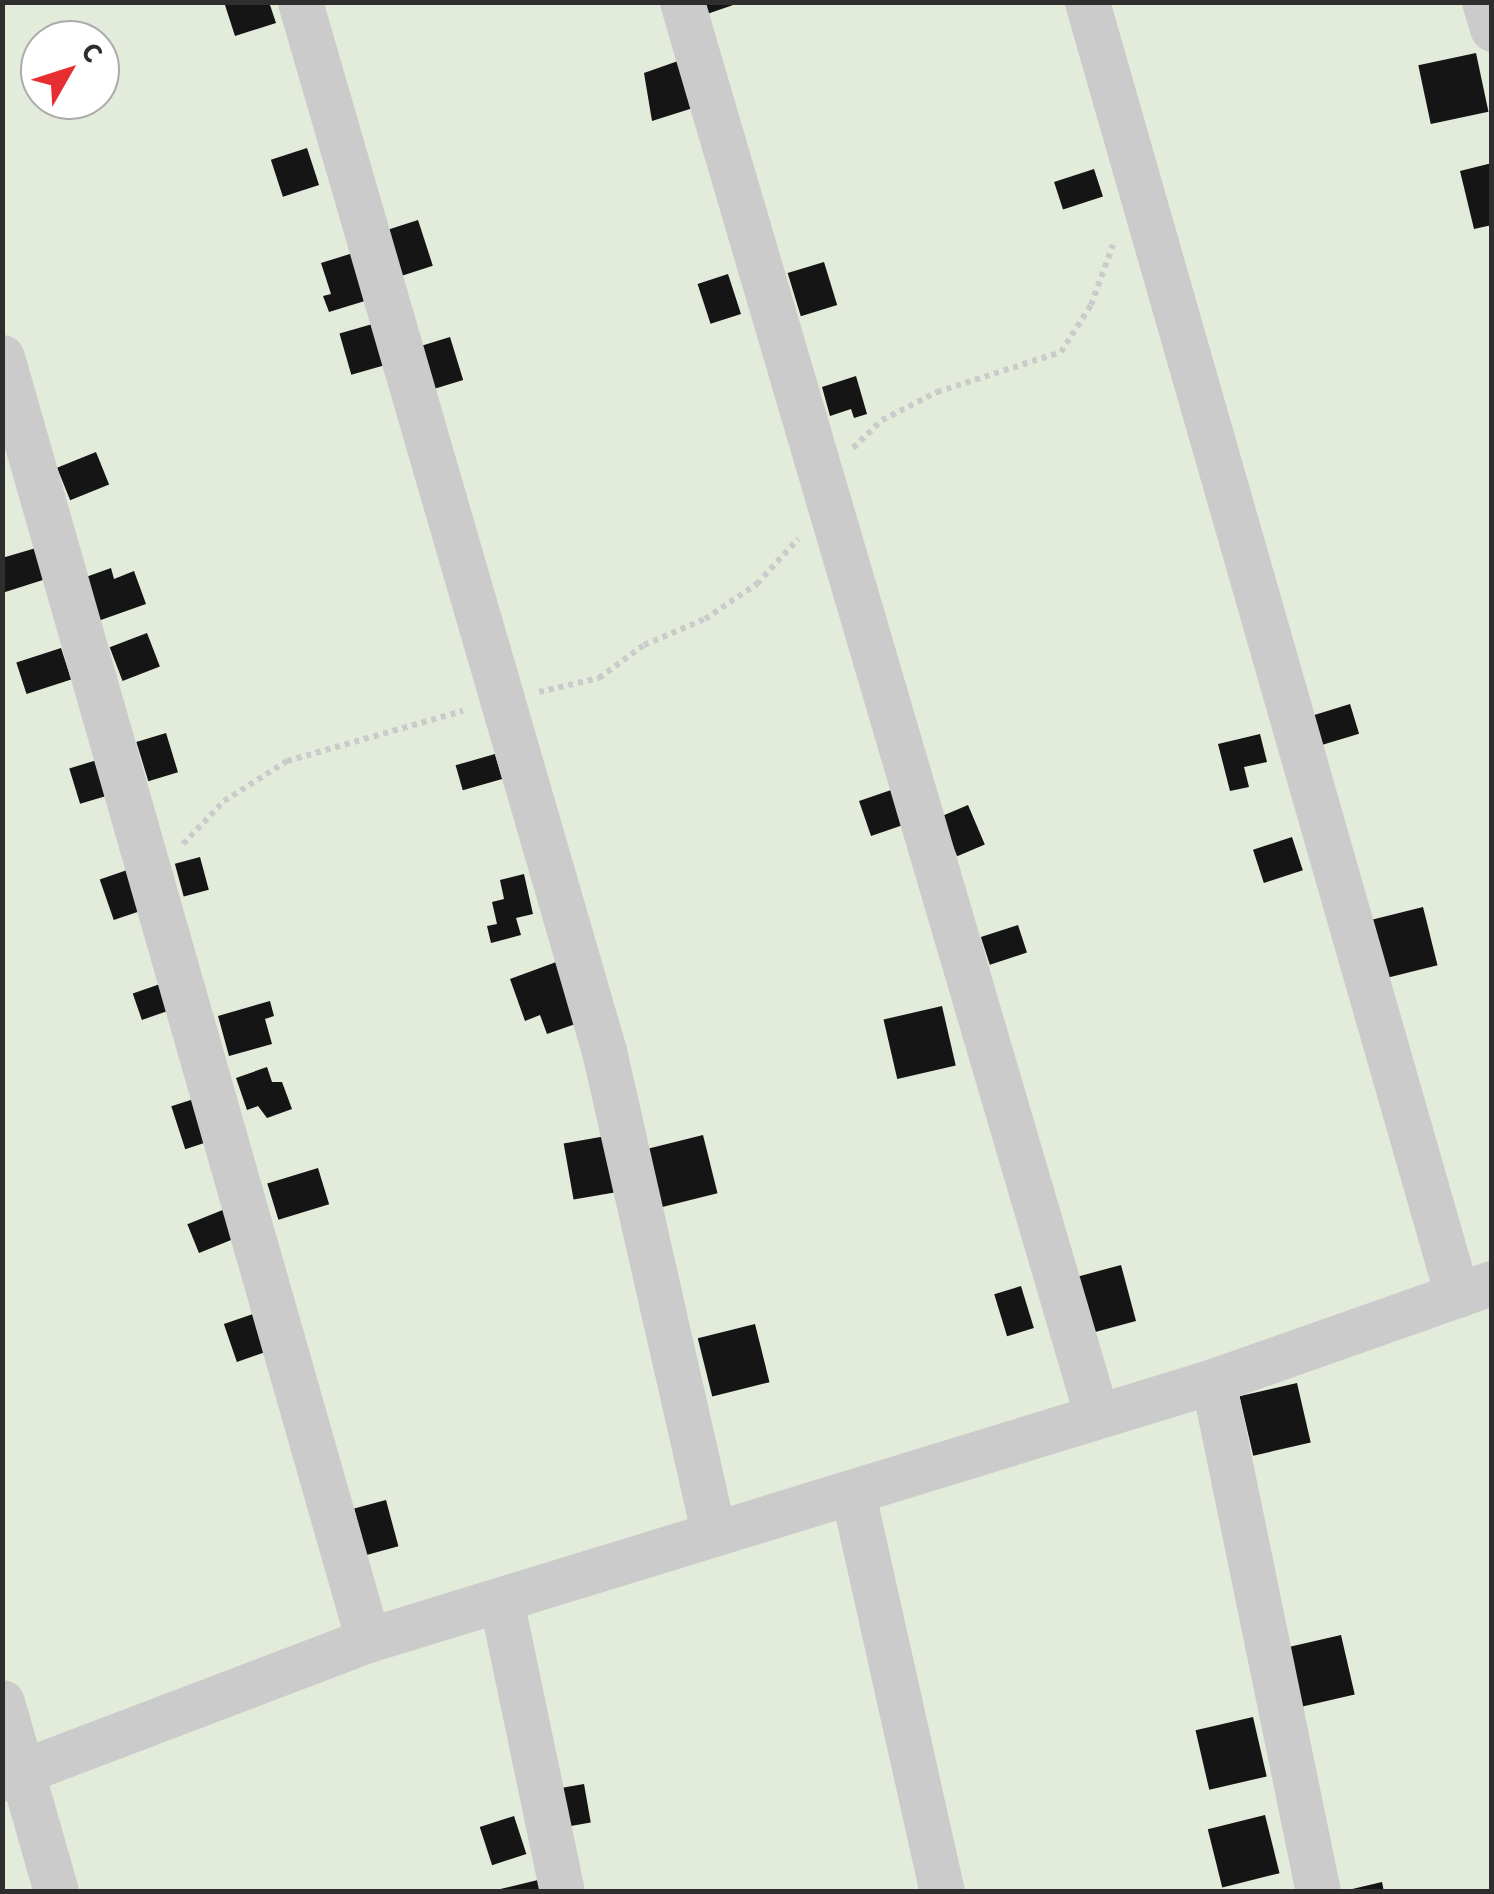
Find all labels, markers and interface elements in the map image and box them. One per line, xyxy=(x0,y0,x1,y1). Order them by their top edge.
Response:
north arrow xyxy=(20,20,120,120)
text: С xyxy=(71,33,112,71)

